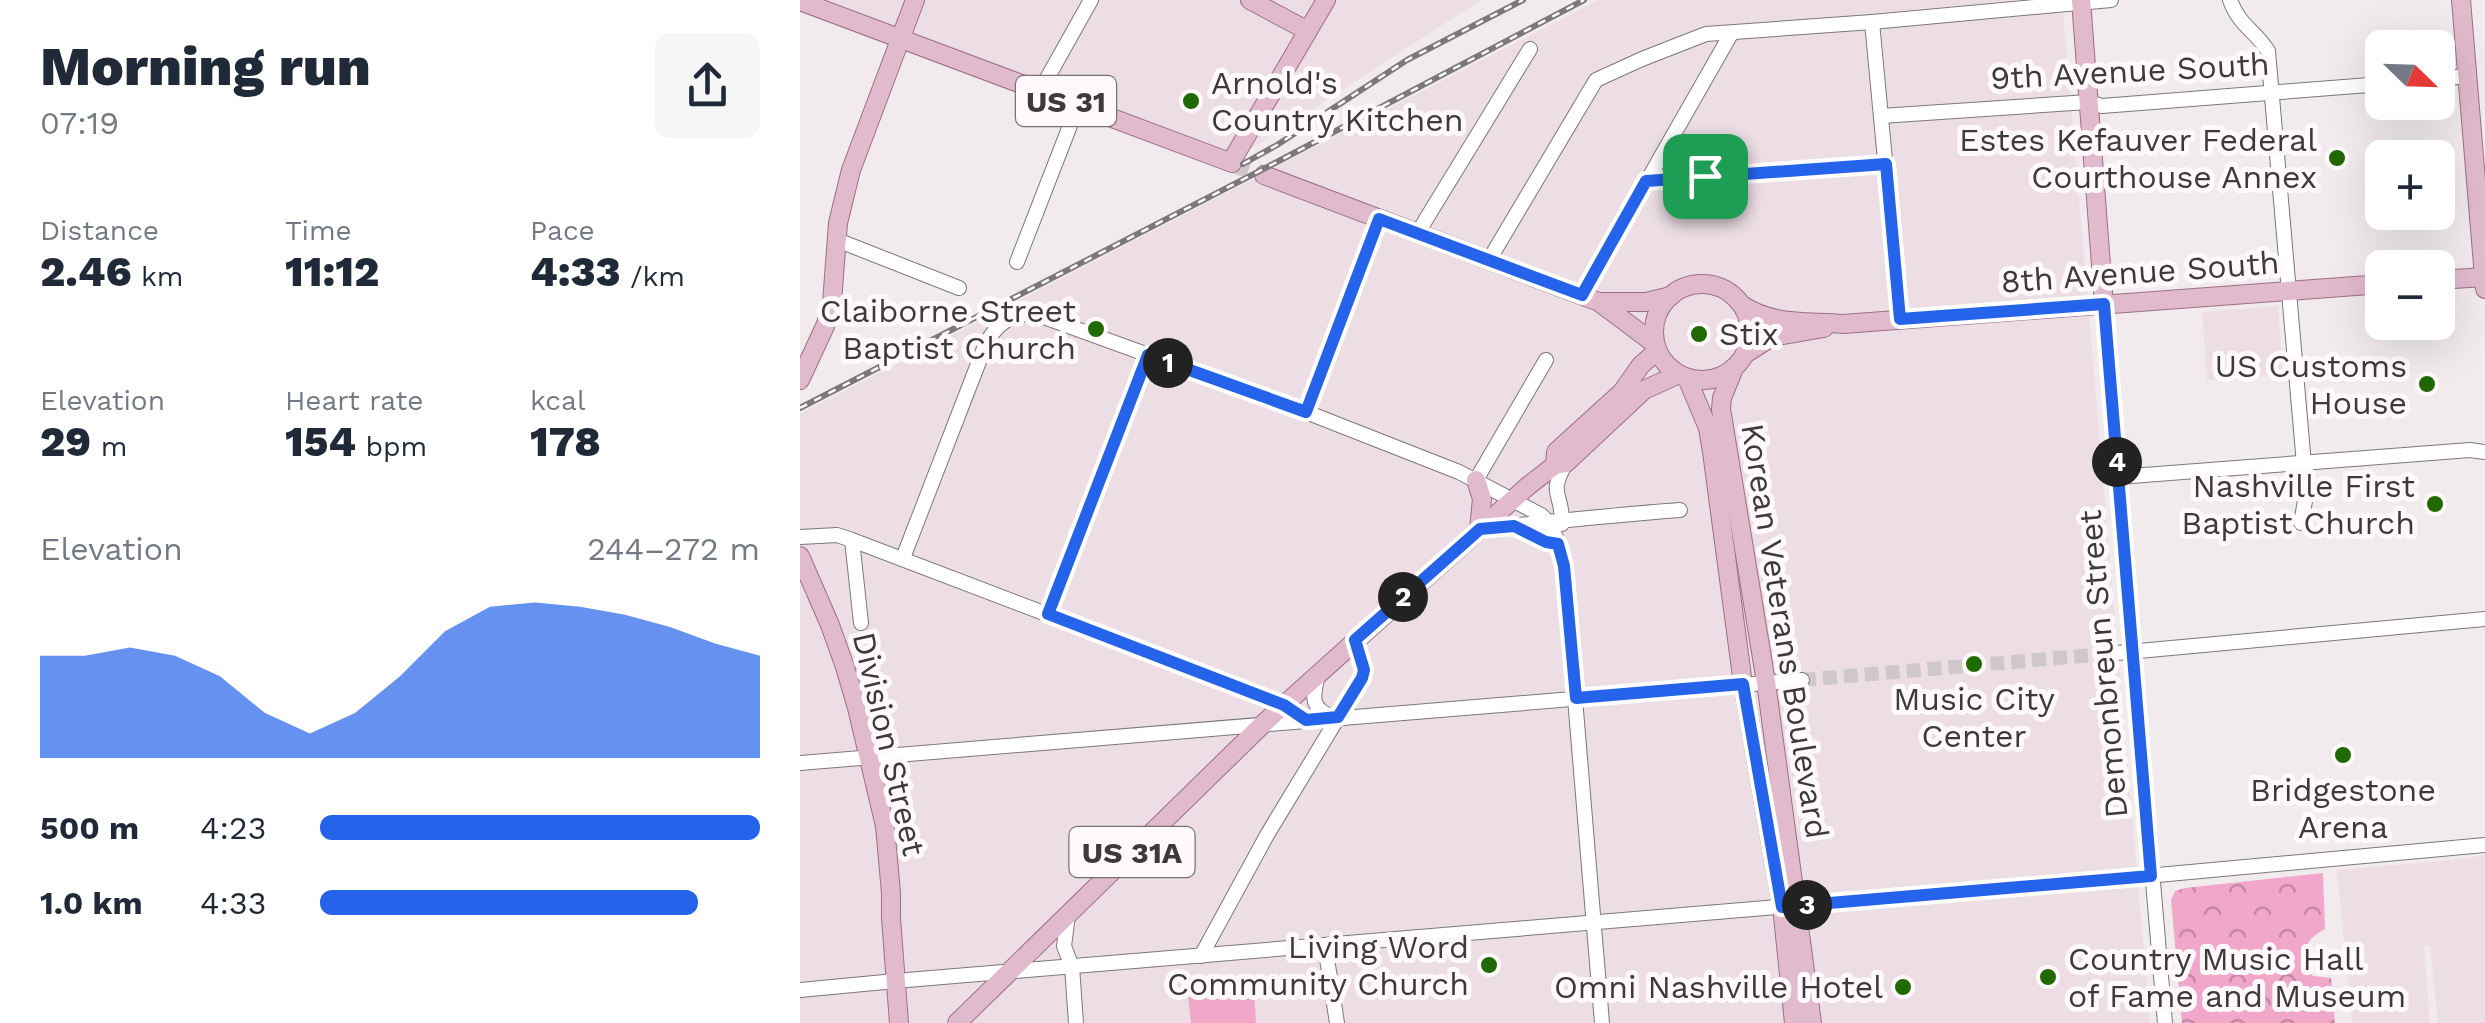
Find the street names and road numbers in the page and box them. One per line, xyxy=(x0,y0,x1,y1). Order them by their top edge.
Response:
street label: 9th Avenue South xyxy=(1990,45,2270,97)
road number: US 31 xyxy=(1016,76,1116,126)
street label: 8th Avenue South xyxy=(1999,243,2281,301)
street label: Korean Veterans Boulevard xyxy=(1733,421,1837,841)
street label: Demonbreun Street xyxy=(2071,508,2135,820)
street label: Division Street xyxy=(845,629,933,859)
road number: US 31A xyxy=(1070,827,1194,877)

